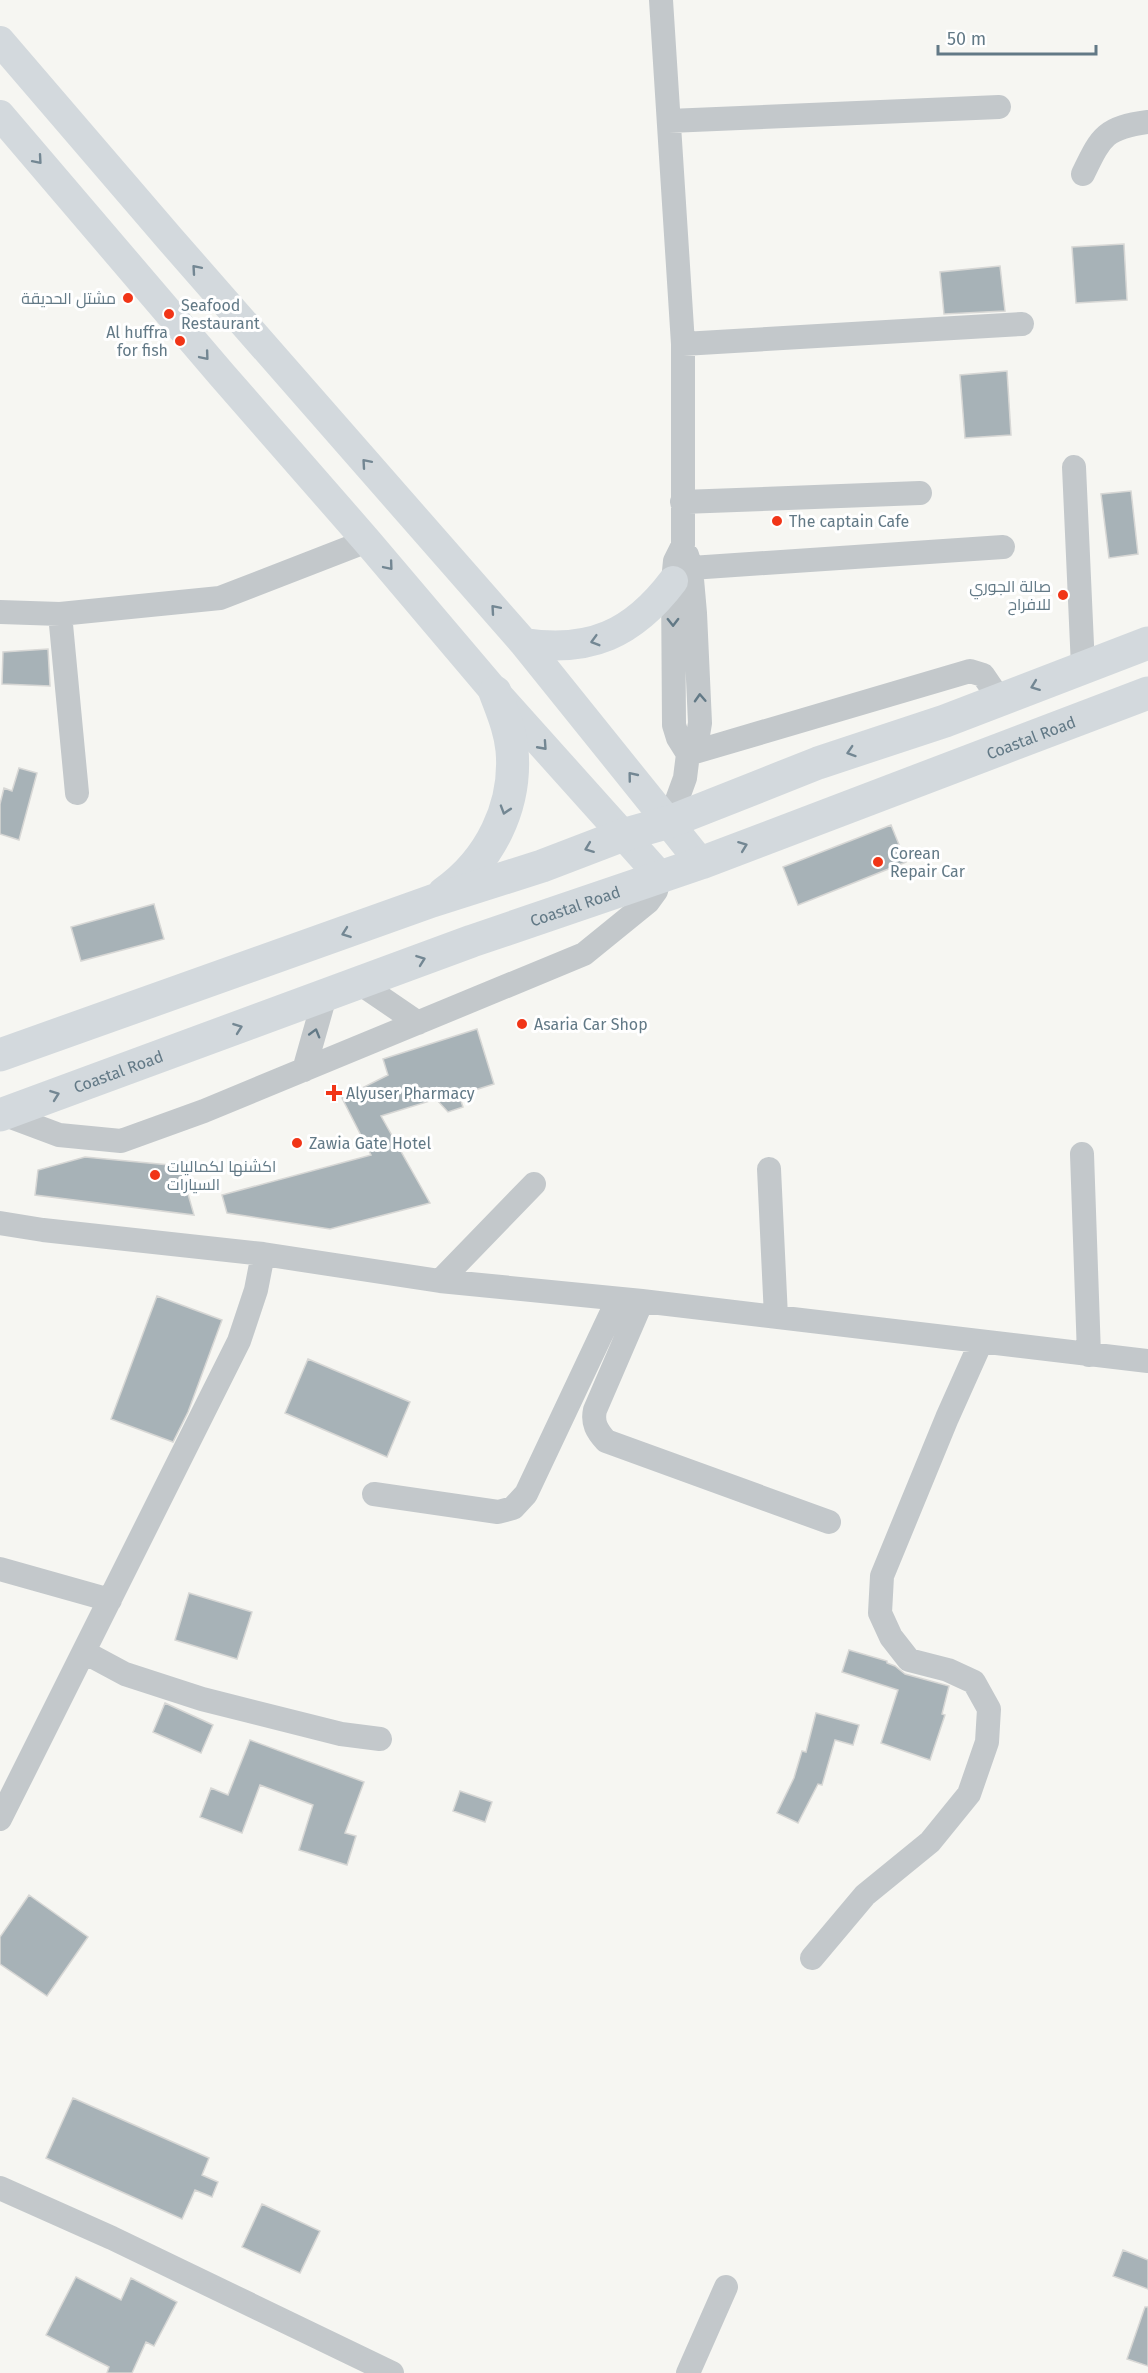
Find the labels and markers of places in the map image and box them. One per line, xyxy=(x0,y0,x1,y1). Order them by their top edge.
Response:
place label: مشتل الحديقة xyxy=(21,289,116,309)
marker: مشتل الحديقة xyxy=(121,291,135,305)
place label: Seafood Restaurant xyxy=(181,296,260,333)
marker: Seafood Restaurant xyxy=(162,307,176,321)
place label: Al huffra for fish xyxy=(106,323,168,360)
marker: Al huffra for fish xyxy=(173,334,187,348)
place label: The captain Cafe xyxy=(789,512,909,531)
marker: The captain Cafe xyxy=(770,514,784,528)
place label: صالة الجوري للافراح xyxy=(969,577,1051,616)
marker: صالة الجوري للافراح xyxy=(1056,588,1070,602)
place label: Corean Repair Car xyxy=(890,844,966,881)
marker: Corean Repair Car xyxy=(871,855,885,869)
place label: Asaria Car Shop xyxy=(534,1015,648,1034)
marker: Asaria Car Shop xyxy=(515,1017,529,1031)
place label: Alyuser Pharmacy xyxy=(346,1084,475,1103)
marker: Alyuser Pharmacy xyxy=(327,1086,341,1100)
place label: Zawia Gate Hotel xyxy=(309,1134,431,1153)
marker: Zawia Gate Hotel xyxy=(290,1136,304,1150)
place label: اكشنها لكماليات السيارات xyxy=(167,1157,276,1194)
marker: اكشنها لكماليات السيارات xyxy=(148,1168,162,1182)

